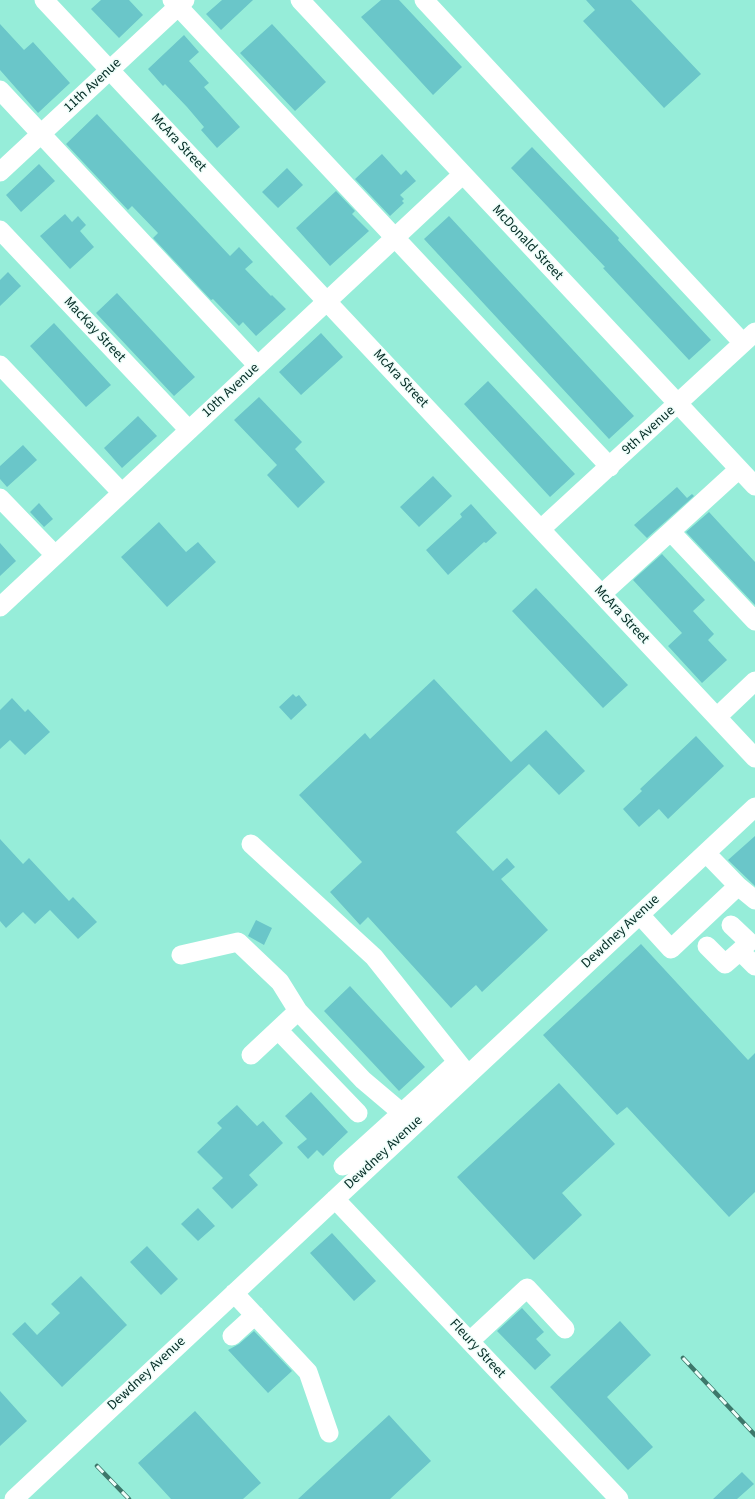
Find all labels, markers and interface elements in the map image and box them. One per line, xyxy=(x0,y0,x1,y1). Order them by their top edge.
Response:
street label: 11th Avenue xyxy=(61,55,125,117)
street label: McAra Street xyxy=(147,110,209,176)
street label: McDonald Street xyxy=(488,202,566,284)
street label: MacKay Street xyxy=(59,294,129,366)
street label: McAra Street xyxy=(369,346,431,412)
street label: 10th Avenue xyxy=(199,360,263,422)
street label: 9th Avenue xyxy=(619,403,679,459)
street label: McAra Street xyxy=(590,582,652,648)
street label: Dewdney Avenue xyxy=(578,892,664,972)
street label: Dewdney Avenue xyxy=(341,1113,427,1193)
street label: Fleury Street xyxy=(445,1316,509,1382)
street label: Dewdney Avenue xyxy=(104,1334,190,1414)

